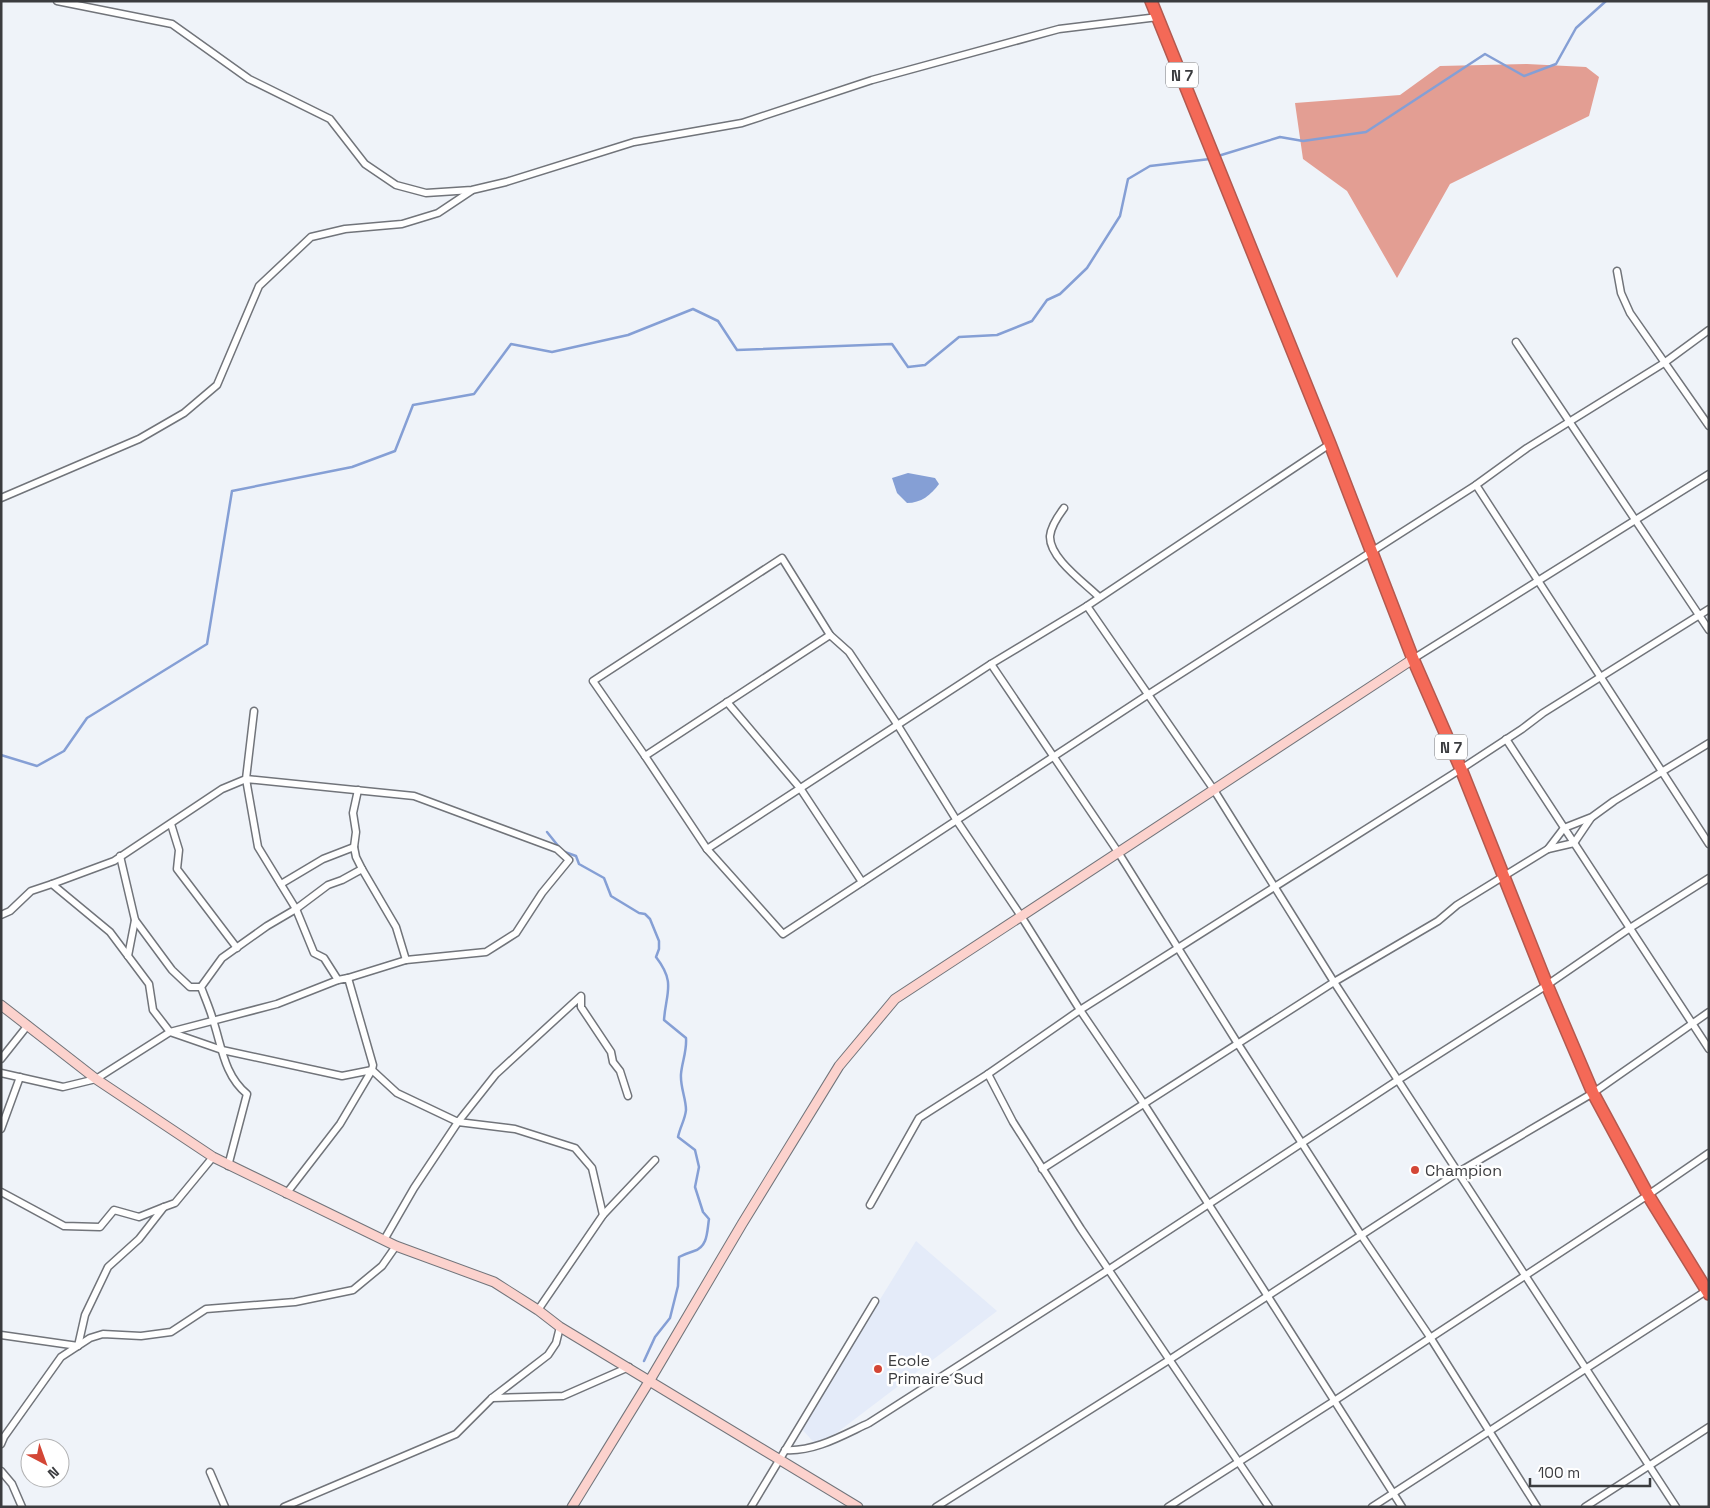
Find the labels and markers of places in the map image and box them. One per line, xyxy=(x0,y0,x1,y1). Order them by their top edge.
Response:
place label: Champion xyxy=(1425,1160,1502,1181)
marker: Champion xyxy=(1409,1164,1421,1176)
place label: Ecole Primaire Sud xyxy=(888,1350,984,1389)
marker: Ecole Primaire Sud xyxy=(872,1363,884,1375)

